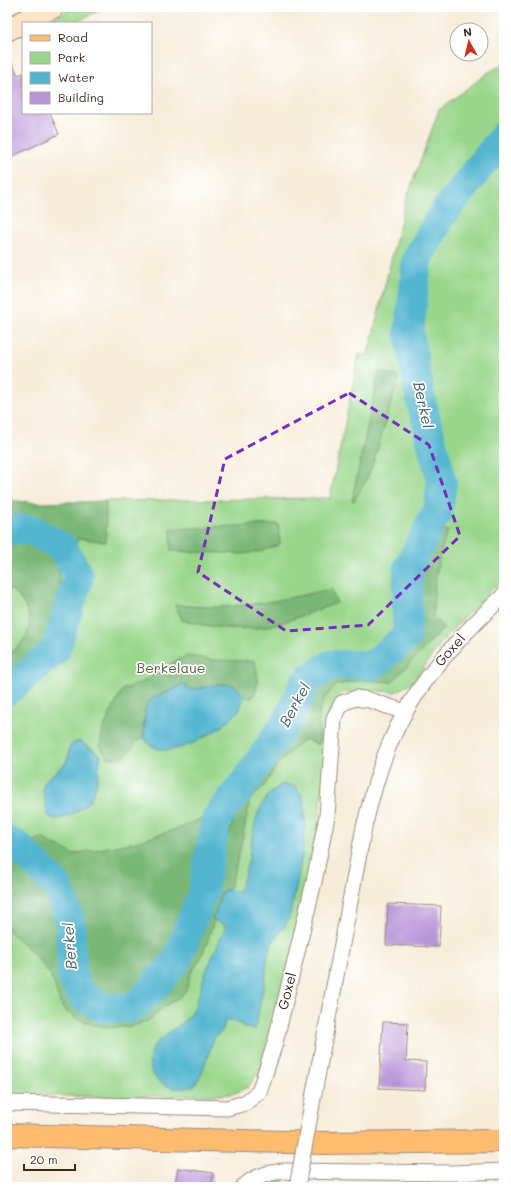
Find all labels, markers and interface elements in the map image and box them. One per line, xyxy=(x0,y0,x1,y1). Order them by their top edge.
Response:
legend xyxy=(22,22,152,114)
north arrow xyxy=(449,22,489,62)
text: N xyxy=(462,24,473,40)
text: Road xyxy=(58,29,88,45)
text: Park xyxy=(58,49,85,65)
text: Water xyxy=(58,69,95,85)
text: Building xyxy=(58,89,104,105)
water label: Berkel xyxy=(409,380,439,430)
street label: Goxel xyxy=(430,629,469,670)
park label: Berkelaue xyxy=(136,658,206,677)
water label: Berkel xyxy=(274,679,314,730)
water label: Berkel xyxy=(57,922,81,970)
street label: Goxel xyxy=(273,970,300,1012)
scale bar xyxy=(24,1146,75,1172)
text: 20 m xyxy=(30,1151,58,1167)

